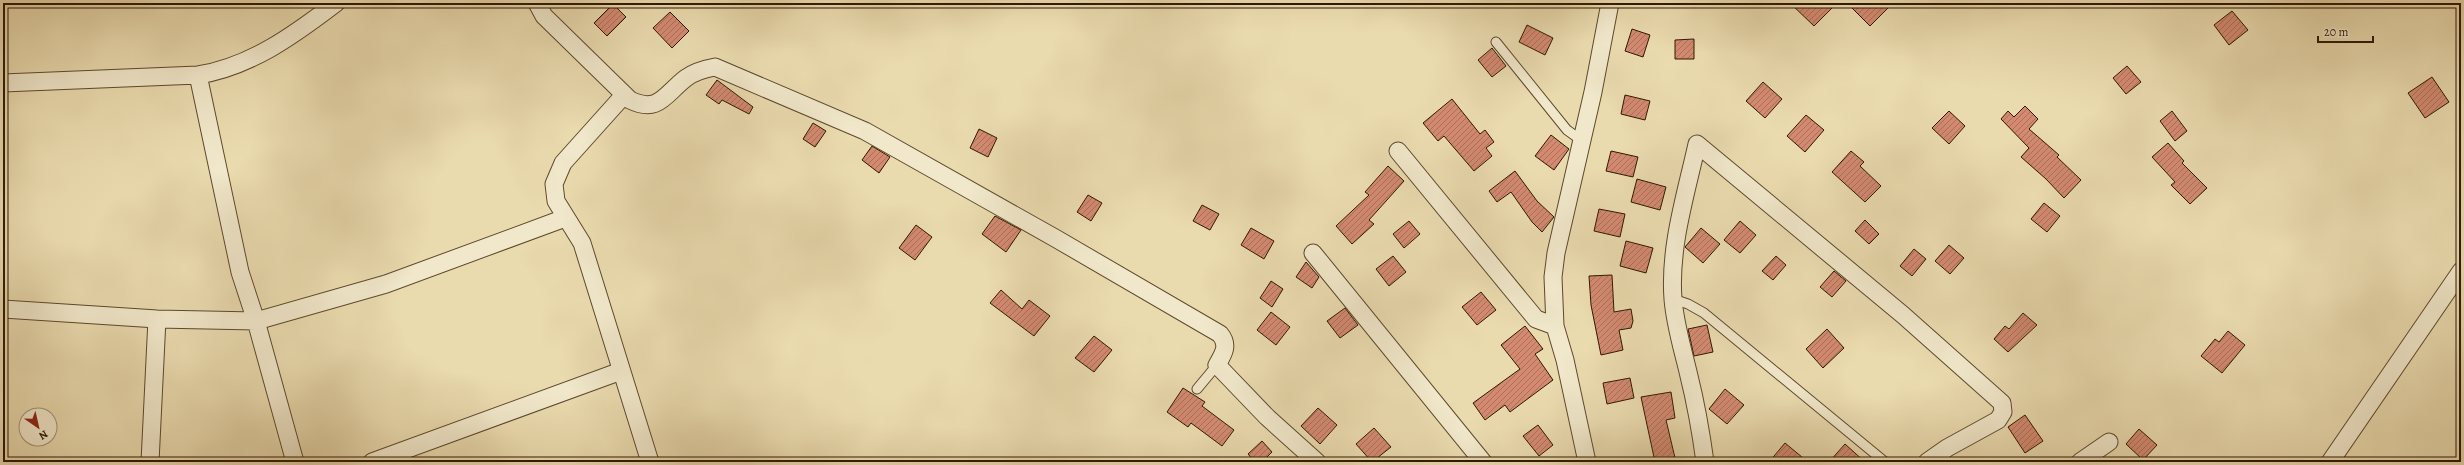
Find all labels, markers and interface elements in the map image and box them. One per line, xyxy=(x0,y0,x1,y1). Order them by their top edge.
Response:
scale bar xyxy=(2318,18,2373,44)
text: 20 m xyxy=(2324,24,2348,40)
north arrow xyxy=(18,407,58,447)
text: N xyxy=(36,426,51,443)

